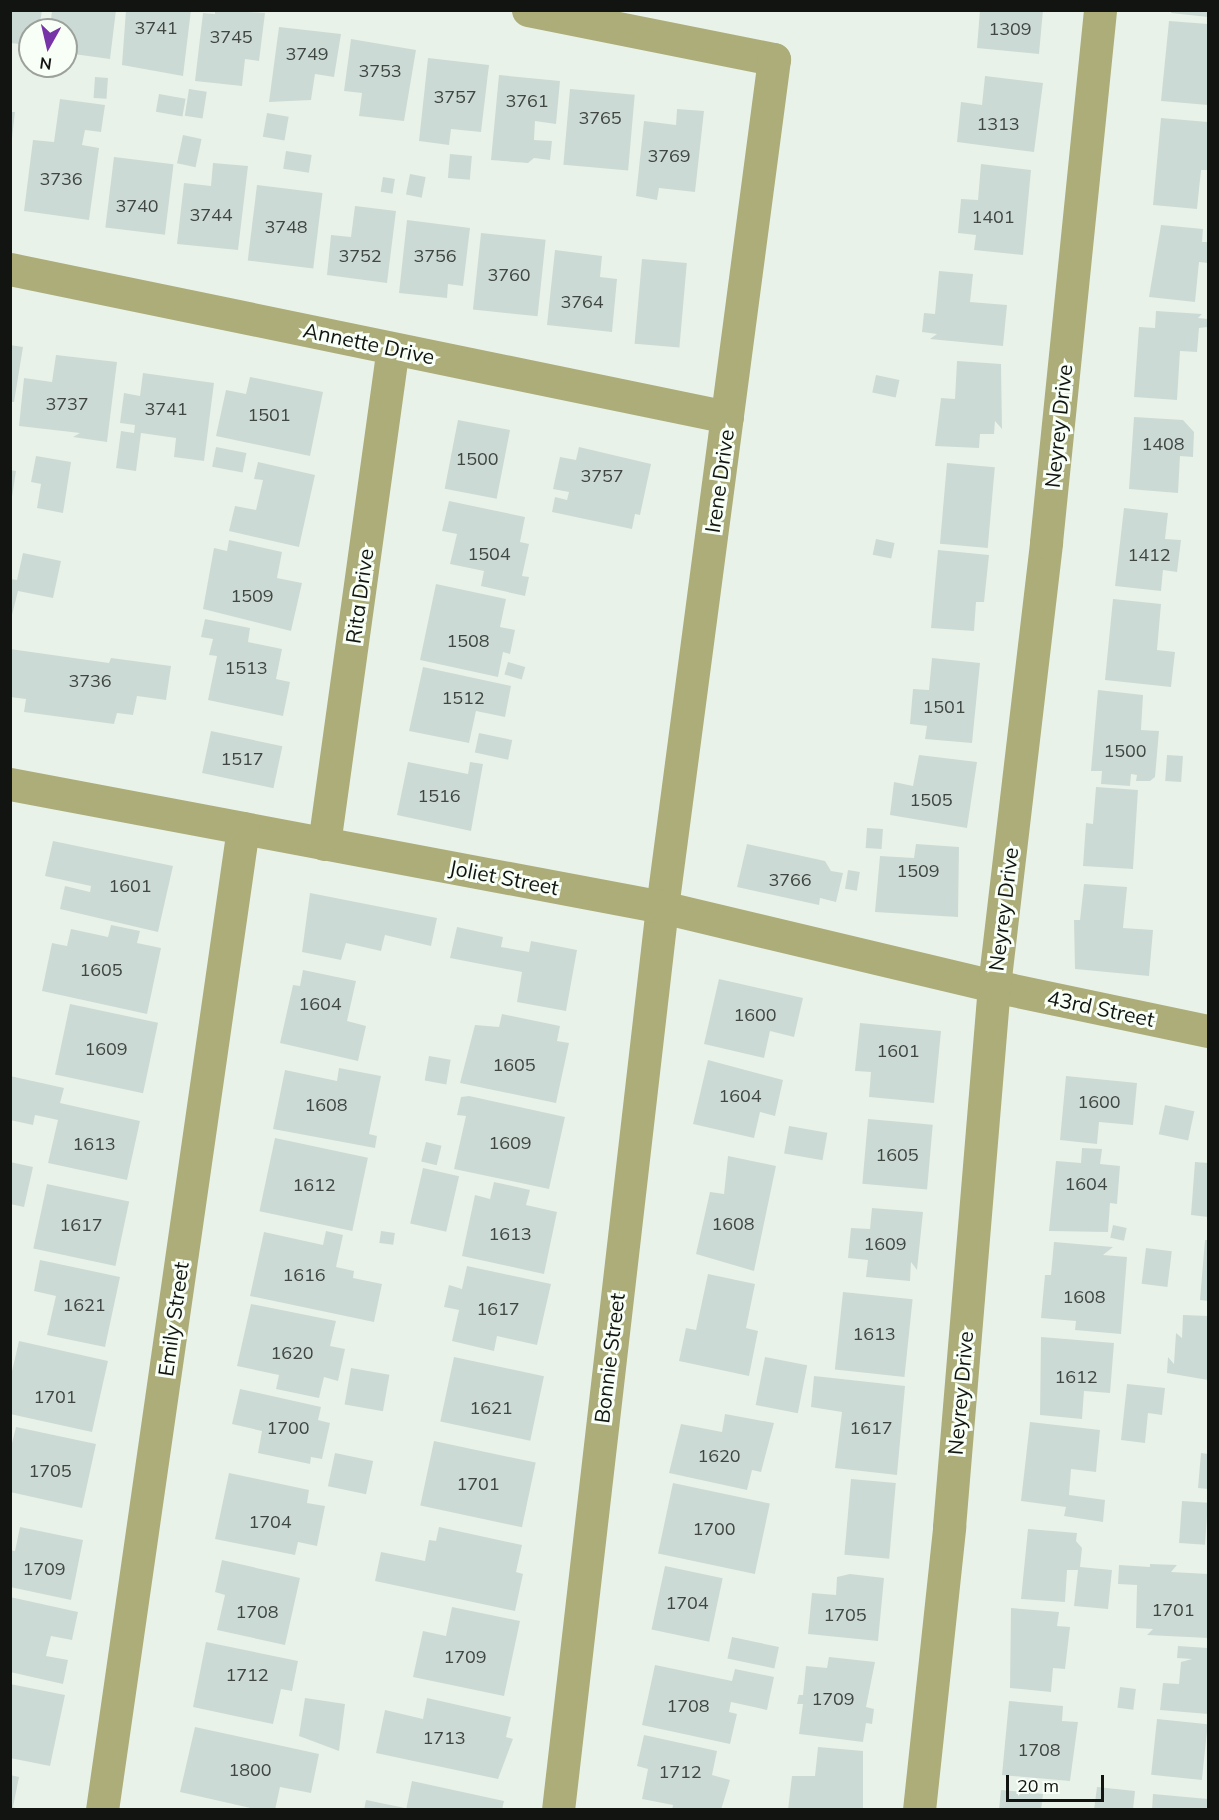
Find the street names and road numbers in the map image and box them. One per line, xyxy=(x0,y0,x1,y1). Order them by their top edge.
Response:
street label: Annette Drive xyxy=(301,317,437,369)
street label: Neyrey Drive xyxy=(1039,363,1077,489)
street label: Irene Drive xyxy=(699,428,739,534)
street label: Rita Drive xyxy=(340,547,378,645)
street label: Neyrey Drive xyxy=(983,846,1023,972)
street label: Joliet Street xyxy=(447,854,561,900)
street label: 43rd Street xyxy=(1045,984,1157,1032)
street label: Emily Street xyxy=(152,1260,194,1378)
street label: Bonnie Street xyxy=(589,1292,629,1424)
street label: Neyrey Drive xyxy=(942,1330,978,1456)

